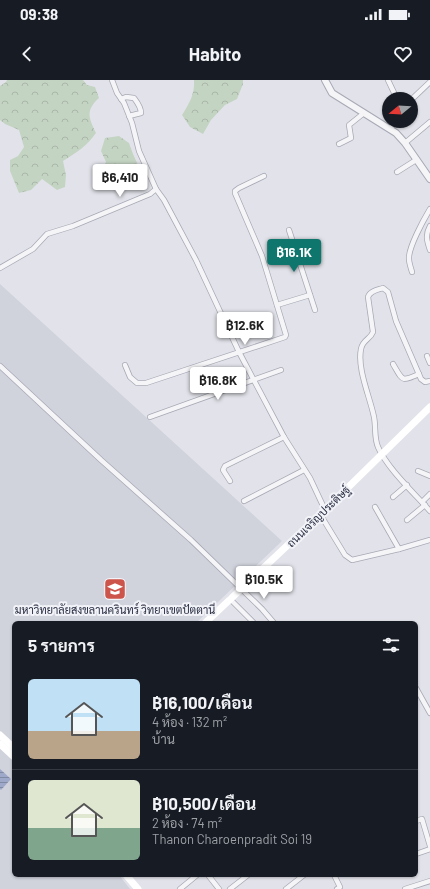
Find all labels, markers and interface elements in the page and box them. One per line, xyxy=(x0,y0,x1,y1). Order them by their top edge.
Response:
text: 09:38 xyxy=(20,5,58,23)
icon: back xyxy=(16,43,38,65)
text: Habito xyxy=(189,43,241,65)
icon: heart xyxy=(392,43,414,65)
north arrow xyxy=(382,92,418,128)
map controls xyxy=(382,92,418,128)
pin: ฿6,410 xyxy=(87,164,153,198)
text: ฿6,410 xyxy=(102,169,138,185)
pin: ฿16.1K xyxy=(261,239,327,273)
text: ฿16.1K xyxy=(276,244,312,260)
pin: ฿12.6K xyxy=(212,312,278,346)
text: ฿12.6K xyxy=(226,317,264,333)
pin: ฿16.8K xyxy=(185,367,251,401)
text: ฿16.8K xyxy=(199,372,237,388)
street label: ถนนเจริญประดิษฐ์ xyxy=(283,482,354,551)
pin: ฿10.5K xyxy=(231,566,297,600)
text: ฿10.5K xyxy=(245,571,283,587)
school or university icon: มหาวิทยาลัยสงขลานครินทร์ วิทยาเขตปัตตานี xyxy=(102,576,128,602)
place label: มหาวิทยาลัยสงขลานครินทร์ วิทยาเขตปัตตานี xyxy=(15,602,215,616)
icon: filters xyxy=(380,634,402,656)
text: 5 รายการ xyxy=(28,635,95,655)
text: ฿16,100/เดือน xyxy=(152,692,253,712)
icon: home xyxy=(60,695,108,743)
text: 4 ห้อง · 132 m² xyxy=(152,714,227,730)
text: บ้าน xyxy=(152,731,175,747)
text: ฿10,500/เดือน xyxy=(152,793,256,813)
icon: home xyxy=(60,796,108,844)
text: 2 ห้อง · 74 m² xyxy=(152,815,222,831)
text: Thanon Charoenpradit Soi 19 xyxy=(152,831,312,847)

